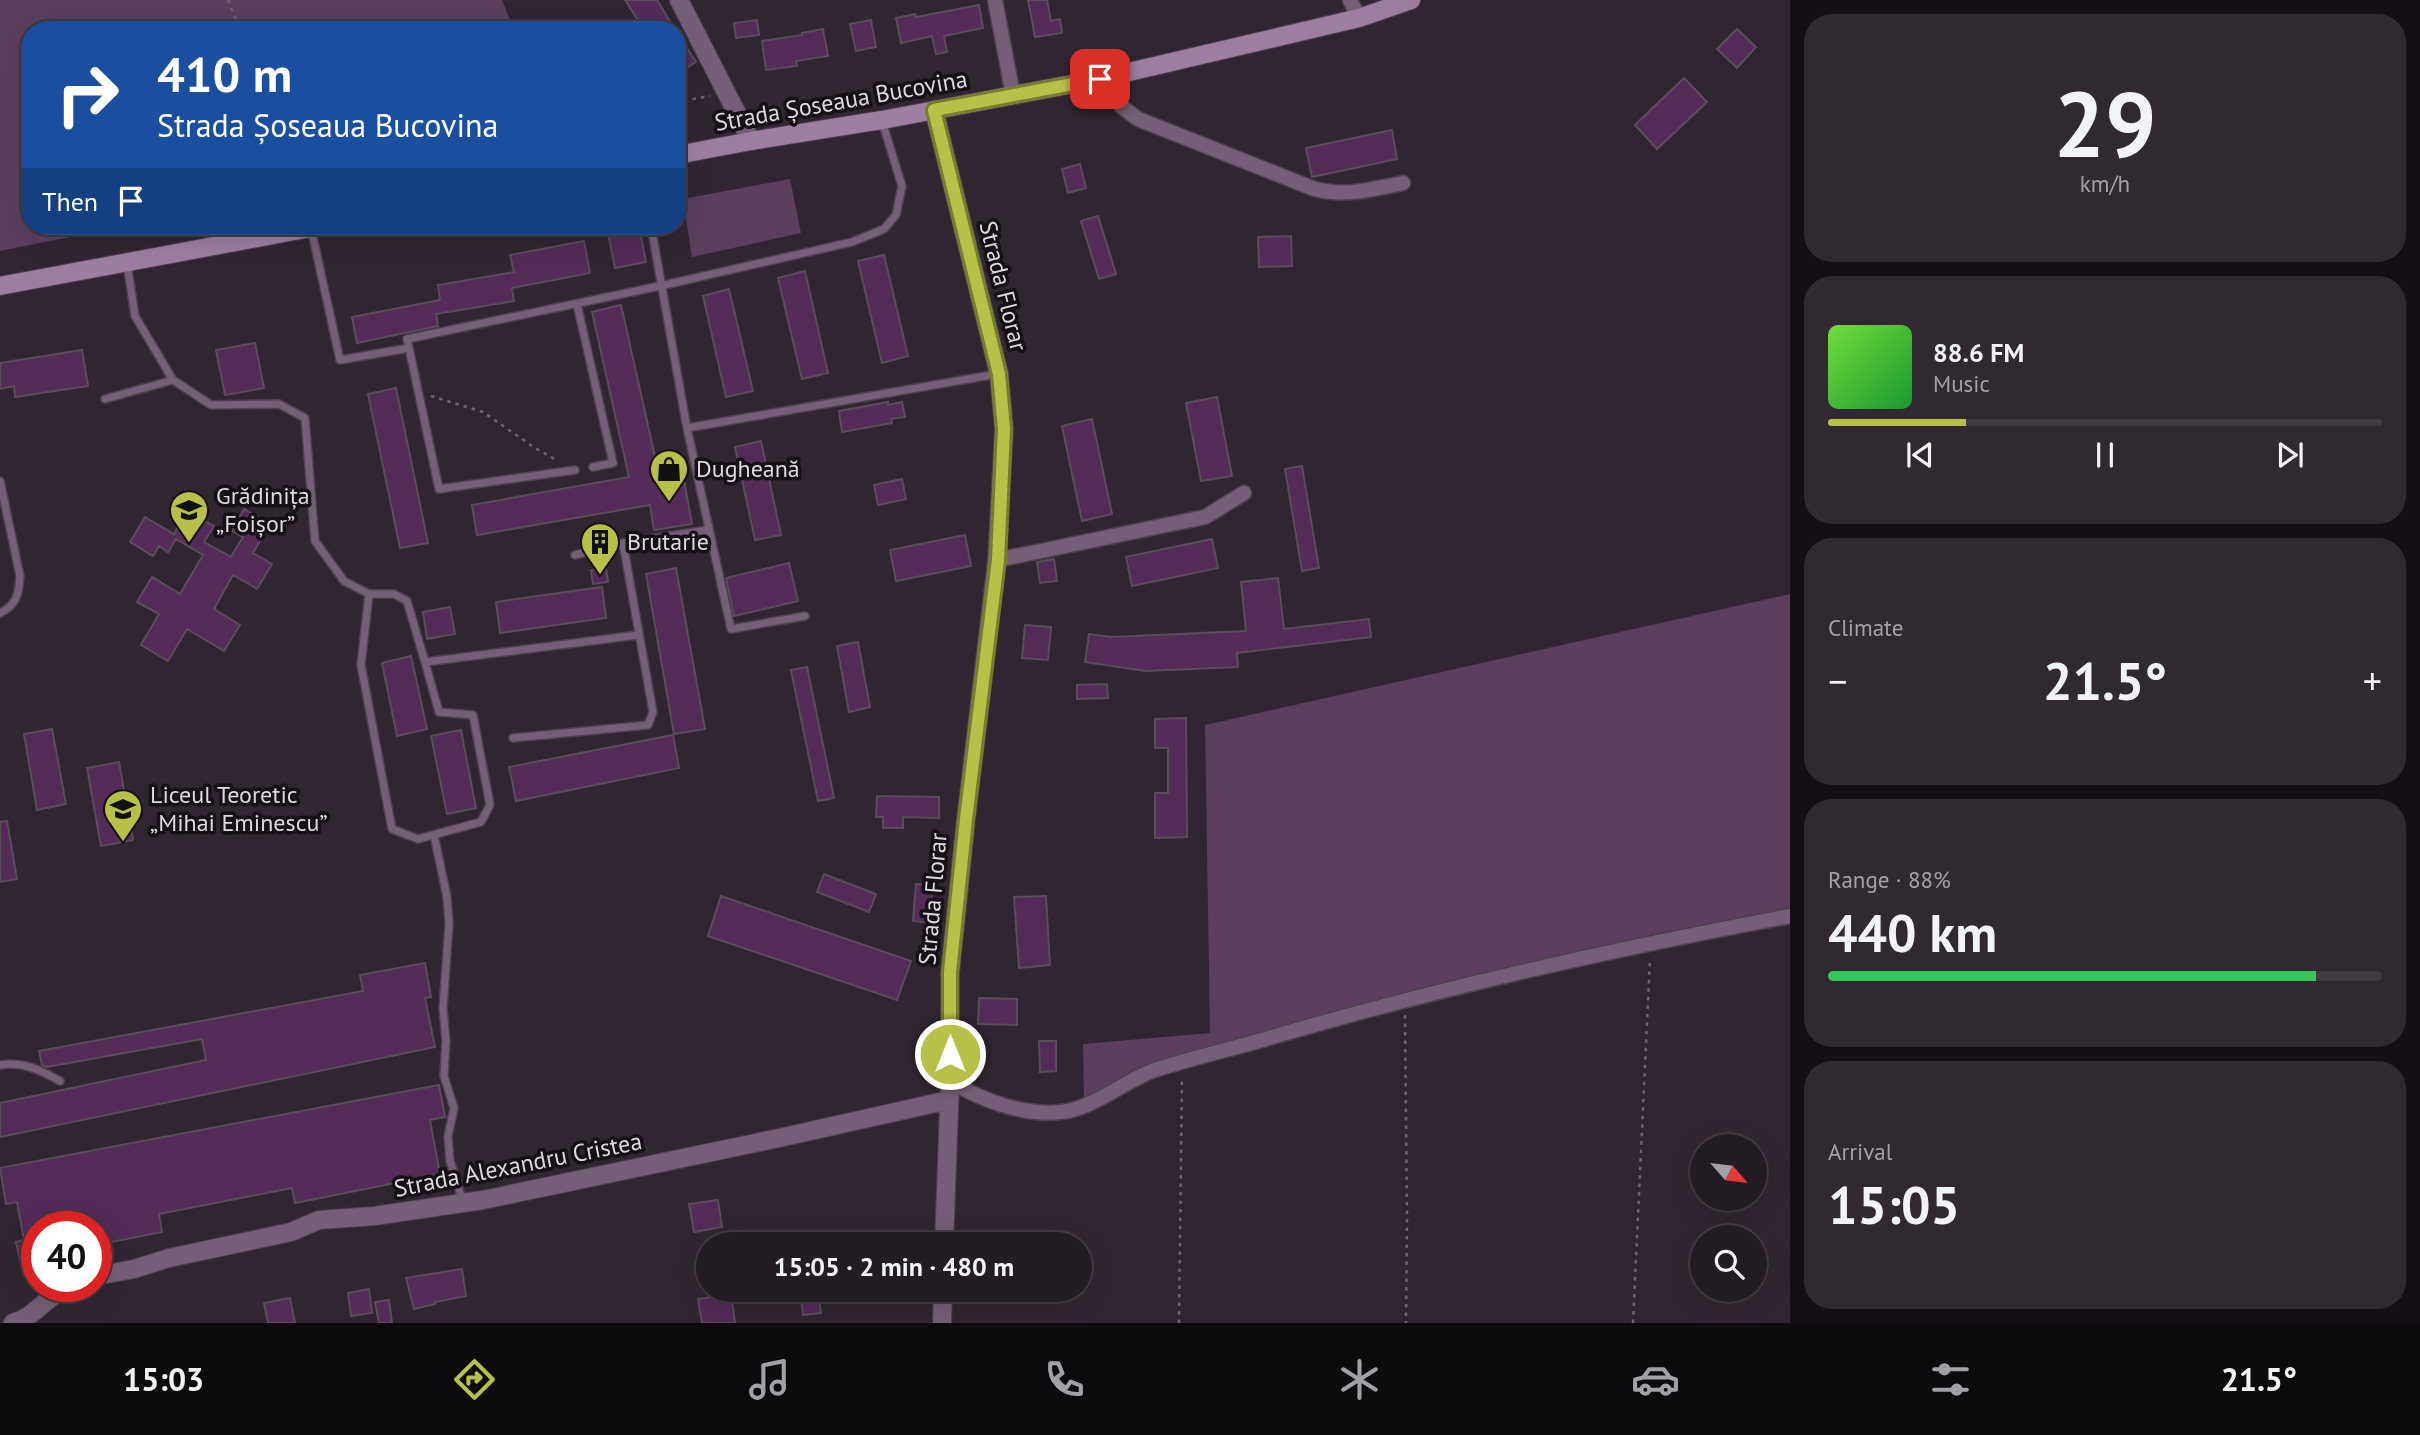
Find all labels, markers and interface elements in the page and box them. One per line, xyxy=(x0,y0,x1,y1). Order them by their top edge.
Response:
text: 410 m xyxy=(157,42,292,106)
icon: right xyxy=(42,49,133,140)
pin xyxy=(1070,49,1130,109)
icon: arrive xyxy=(1081,60,1119,98)
street label: Strada Șoseaua Bucovina xyxy=(712,63,970,138)
text: 29 xyxy=(2053,64,2157,182)
text: Strada Șoseaua Bucovina xyxy=(157,104,498,146)
text: km/h xyxy=(2080,169,2130,198)
icon: arrive xyxy=(112,182,150,220)
text: Then xyxy=(42,185,98,218)
street label: Strada Florar xyxy=(972,218,1035,354)
text: 88.6 FM xyxy=(1933,336,2024,369)
text: Music xyxy=(1933,369,1990,398)
icon: previous xyxy=(1901,436,1939,474)
icon: pause xyxy=(2086,436,2124,474)
icon: next xyxy=(2271,436,2309,474)
shop icon: Dugheană xyxy=(648,448,690,503)
place label: Dugheană xyxy=(696,453,800,484)
place label: Grădinița „Foișor” xyxy=(216,480,310,539)
school or university icon: Grădinița „Foișor” xyxy=(168,489,210,544)
building icon: Brutarie xyxy=(579,521,621,576)
place label: Brutarie xyxy=(627,526,709,557)
text: Climate xyxy=(1828,613,1903,642)
text: 21.5° xyxy=(2043,647,2167,714)
text: − xyxy=(1828,656,1847,705)
text: + xyxy=(2363,656,2382,705)
place label: Liceul Teoretic „Mihai Eminescu” xyxy=(150,779,328,838)
school or university icon: Liceul Teoretic „Mihai Eminescu” xyxy=(102,788,144,843)
street label: Strada Florar xyxy=(911,832,954,966)
text: Range · 88% xyxy=(1828,865,1951,894)
text: 440 km xyxy=(1828,899,1997,966)
position arrow xyxy=(913,1017,987,1091)
street label: Strada Alexandru Cristea xyxy=(391,1125,644,1204)
north arrow xyxy=(1690,1134,1768,1211)
map controls xyxy=(1690,1134,1767,1302)
text: Arrival xyxy=(1828,1137,1892,1166)
text: 15:05 xyxy=(1828,1171,1960,1238)
speed limit sign: 40 xyxy=(21,1211,112,1302)
button: search xyxy=(1690,1225,1767,1302)
text: 15:05 · 2 min · 480 m xyxy=(774,1250,1014,1283)
icon: directions xyxy=(450,1355,499,1404)
icon: music xyxy=(745,1355,794,1404)
icon: phone xyxy=(1040,1355,1089,1404)
icon: climate xyxy=(1335,1355,1384,1404)
icon: car xyxy=(1631,1355,1680,1404)
icon: filters xyxy=(1926,1355,1975,1404)
text: 15:03 xyxy=(123,1358,204,1400)
text: 21.5° xyxy=(2221,1358,2297,1400)

